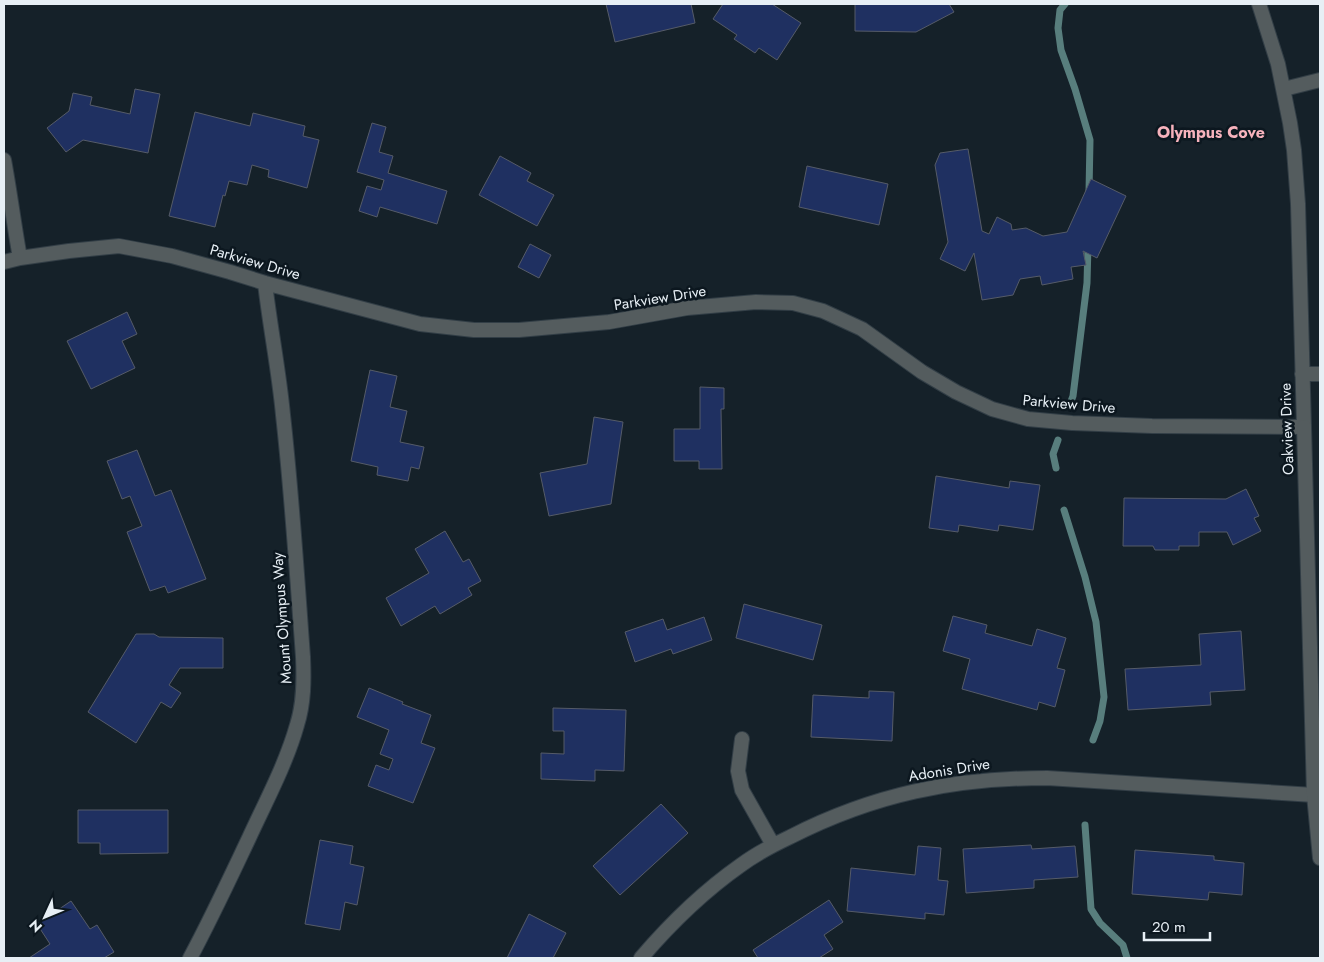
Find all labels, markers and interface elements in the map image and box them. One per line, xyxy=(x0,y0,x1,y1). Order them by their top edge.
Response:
district label: Olympus Cove xyxy=(1157,121,1265,144)
street label: Parkview Drive xyxy=(207,239,303,285)
street label: Parkview Drive xyxy=(612,280,708,316)
street label: Oakview Drive xyxy=(1274,382,1300,475)
street label: Parkview Drive xyxy=(1022,389,1117,419)
street label: Mount Olympus Way xyxy=(266,551,298,685)
street label: Adonis Drive xyxy=(907,753,992,787)
north arrow xyxy=(20,892,70,942)
scale bar xyxy=(1144,910,1210,942)
text: N xyxy=(25,915,47,937)
text: 20 m xyxy=(1152,916,1186,938)

